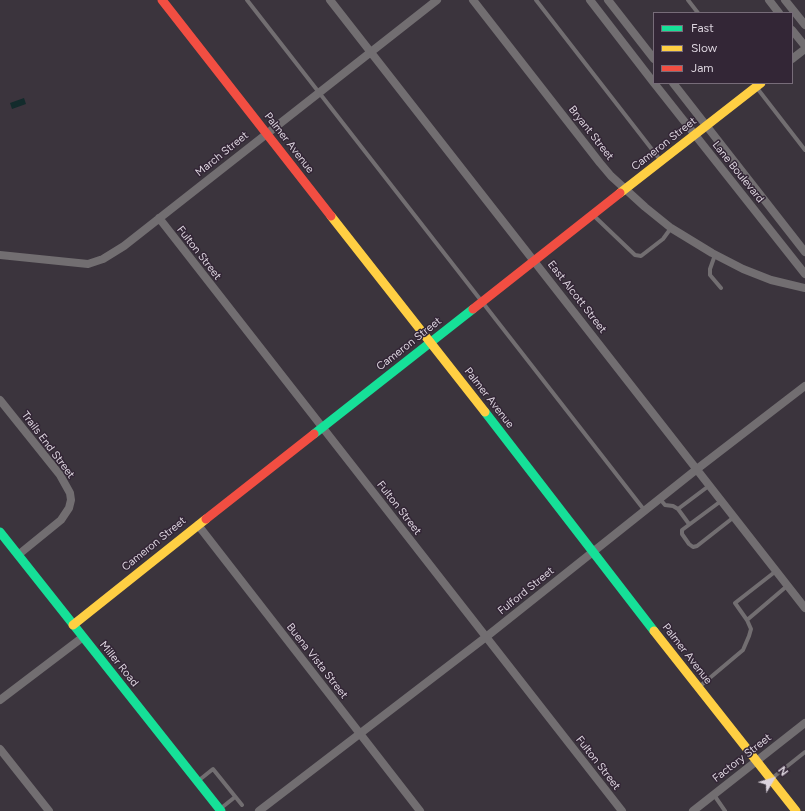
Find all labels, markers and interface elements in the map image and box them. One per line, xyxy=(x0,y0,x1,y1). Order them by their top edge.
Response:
legend xyxy=(653,12,793,84)
text: Fast xyxy=(691,21,714,35)
text: Slow xyxy=(691,41,717,55)
text: Jam xyxy=(691,61,714,75)
street label: Bryant Street xyxy=(566,103,616,163)
street label: Palmer Avenue xyxy=(261,110,317,176)
street label: Cameron Street xyxy=(629,115,699,173)
street label: March Street xyxy=(193,129,251,179)
street label: Lane Boulevard xyxy=(709,139,767,205)
street label: Fulton Street xyxy=(174,223,224,283)
street label: East Alcott Street xyxy=(545,258,609,336)
street label: Cameron Street xyxy=(374,315,444,373)
street label: Palmer Avenue xyxy=(461,365,517,431)
street label: Trails End Street xyxy=(19,409,77,481)
street label: Fulton Street xyxy=(374,478,424,538)
street label: Cameron Street xyxy=(119,514,189,574)
street label: Fulford Street xyxy=(495,564,557,618)
street label: Buena Vista Street xyxy=(284,621,350,701)
street label: Palmer Avenue xyxy=(659,621,715,687)
street label: Miller Road xyxy=(97,639,141,689)
street label: Factory Street xyxy=(710,731,774,785)
street label: Fulton Street xyxy=(573,733,623,793)
north arrow xyxy=(753,759,793,799)
text: N xyxy=(775,764,791,779)

